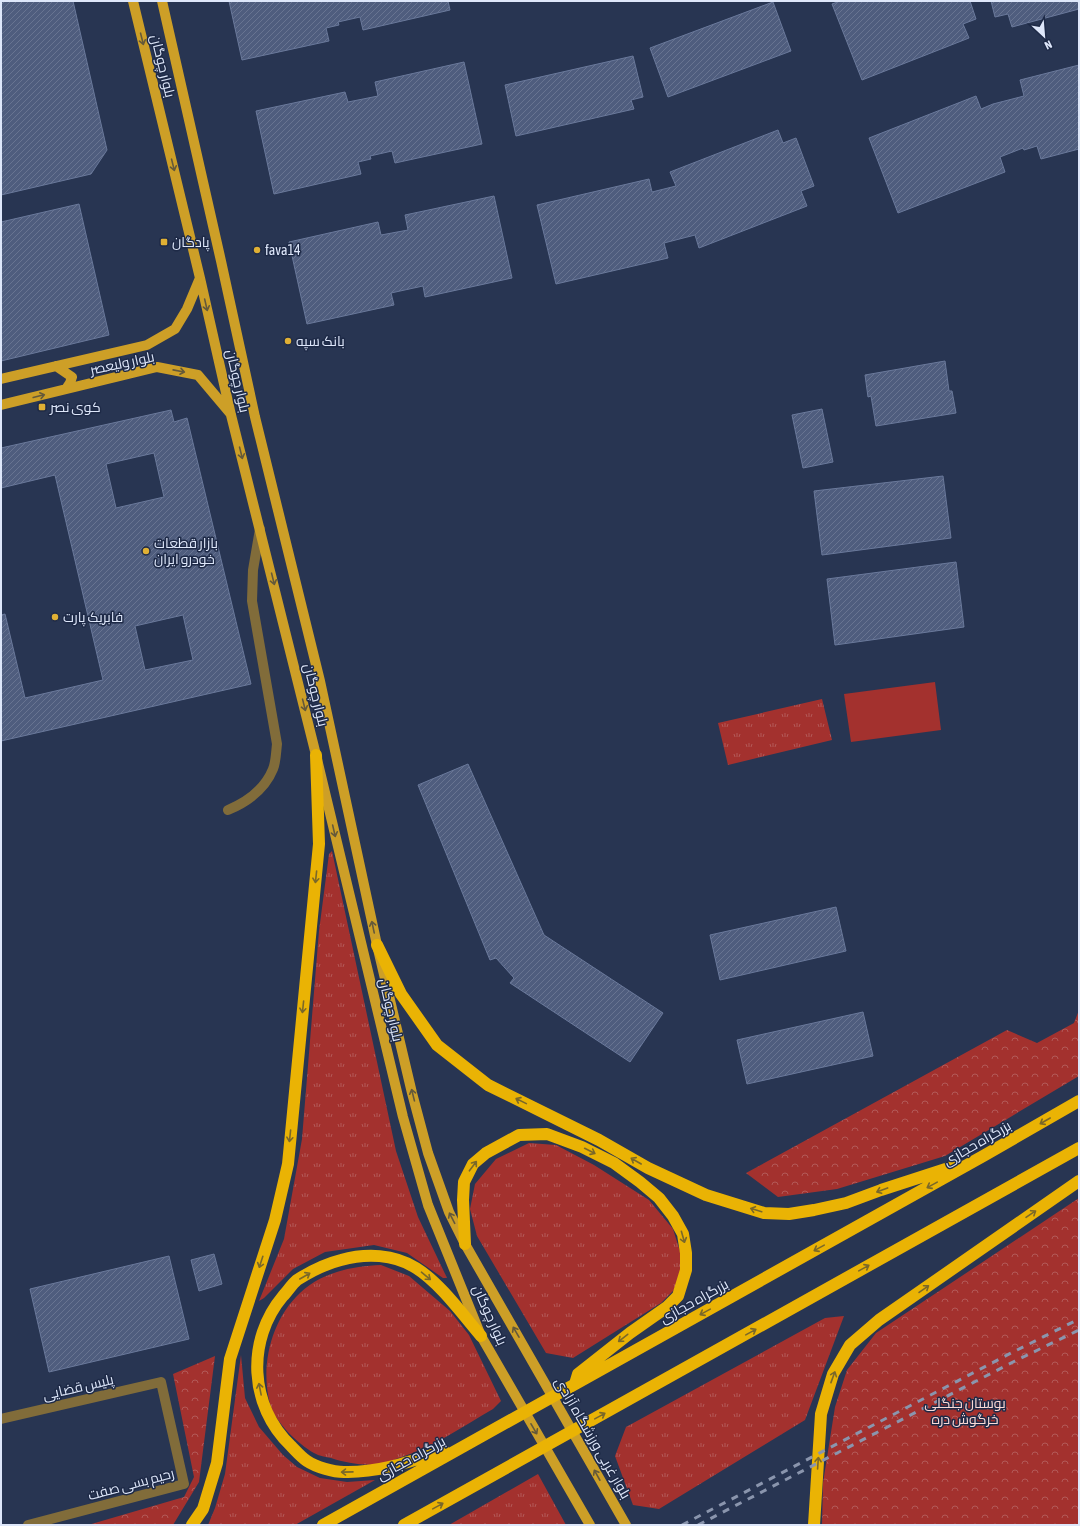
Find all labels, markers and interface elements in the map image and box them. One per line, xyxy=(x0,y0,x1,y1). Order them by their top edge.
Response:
north arrow xyxy=(1024,16,1064,56)
one-way arrow xyxy=(139,32,146,45)
street label: بلوار چوگان xyxy=(146,33,179,100)
text: N xyxy=(1043,38,1054,52)
one-way arrow xyxy=(169,158,177,171)
place label: پادگان xyxy=(172,234,210,252)
marker: پادگان xyxy=(159,237,169,247)
place label: fava14 xyxy=(265,242,301,258)
marker: fava14 xyxy=(252,245,262,255)
one-way arrow xyxy=(203,298,211,311)
place label: بانک سپه xyxy=(296,333,345,351)
marker: بانک سپه xyxy=(283,336,293,346)
street label: بلوار ولیعصر xyxy=(87,348,156,378)
street label: بلوار چوگان xyxy=(221,348,253,415)
one-way arrow xyxy=(172,368,185,376)
one-way arrow xyxy=(32,391,45,399)
place label: کوی نصر xyxy=(49,399,101,415)
marker: کوی نصر xyxy=(37,402,47,412)
one-way arrow xyxy=(238,446,245,459)
place label: بازار قطعات خودرو ایران xyxy=(154,535,218,567)
marker: بازار قطعات خودرو ایران xyxy=(141,546,151,556)
one-way arrow xyxy=(270,572,277,585)
place label: فابریک پارت xyxy=(63,609,123,627)
marker: فابریک پارت xyxy=(50,612,60,622)
street label: بلوار چوگان xyxy=(299,662,332,729)
one-way arrow xyxy=(301,698,308,711)
one-way arrow xyxy=(331,824,339,837)
one-way arrow xyxy=(312,870,320,883)
one-way arrow xyxy=(368,921,376,934)
street label: بلوار چوگان xyxy=(374,977,406,1044)
one-way arrow xyxy=(300,1000,307,1013)
one-way arrow xyxy=(408,1088,416,1101)
one-way arrow xyxy=(515,1097,527,1104)
street label: بزرگراه حجازی xyxy=(940,1117,1014,1169)
one-way arrow xyxy=(1039,1117,1051,1125)
one-way arrow xyxy=(287,1129,294,1142)
one-way arrow xyxy=(584,1148,596,1155)
one-way arrow xyxy=(630,1157,642,1165)
one-way arrow xyxy=(469,1160,478,1171)
one-way arrow xyxy=(926,1182,938,1189)
one-way arrow xyxy=(876,1186,888,1194)
one-way arrow xyxy=(749,1206,762,1213)
one-way arrow xyxy=(1025,1210,1036,1218)
one-way arrow xyxy=(448,1213,455,1225)
one-way arrow xyxy=(680,1230,687,1243)
one-way arrow xyxy=(813,1245,825,1253)
one-way arrow xyxy=(257,1256,265,1268)
one-way arrow xyxy=(858,1264,870,1272)
one-way arrow xyxy=(299,1271,311,1279)
one-way arrow xyxy=(420,1271,431,1280)
street label: بزرگراه حجازی xyxy=(657,1276,731,1326)
street label: بلوار چوگان xyxy=(468,1282,510,1348)
one-way arrow xyxy=(918,1285,929,1293)
one-way arrow xyxy=(699,1308,711,1316)
one-way arrow xyxy=(511,1326,519,1338)
one-way arrow xyxy=(744,1328,756,1335)
one-way arrow xyxy=(618,1334,629,1343)
street label: پلیس قضایی xyxy=(41,1371,116,1405)
one-way arrow xyxy=(829,1372,837,1384)
street label: بلوار غربی ورزشگاه آزادی xyxy=(552,1375,634,1501)
one-way arrow xyxy=(255,1383,263,1396)
park label: بوستان جنگلی خرگوش دره xyxy=(924,1395,1006,1427)
one-way arrow xyxy=(594,1412,606,1420)
one-way arrow xyxy=(531,1423,539,1435)
street label: بزرگراه حجازی xyxy=(374,1433,448,1483)
one-way arrow xyxy=(814,1457,821,1470)
street label: رحیم بسی صفت xyxy=(86,1465,176,1505)
one-way arrow xyxy=(341,1468,354,1475)
one-way arrow xyxy=(593,1469,600,1481)
one-way arrow xyxy=(432,1502,444,1510)

